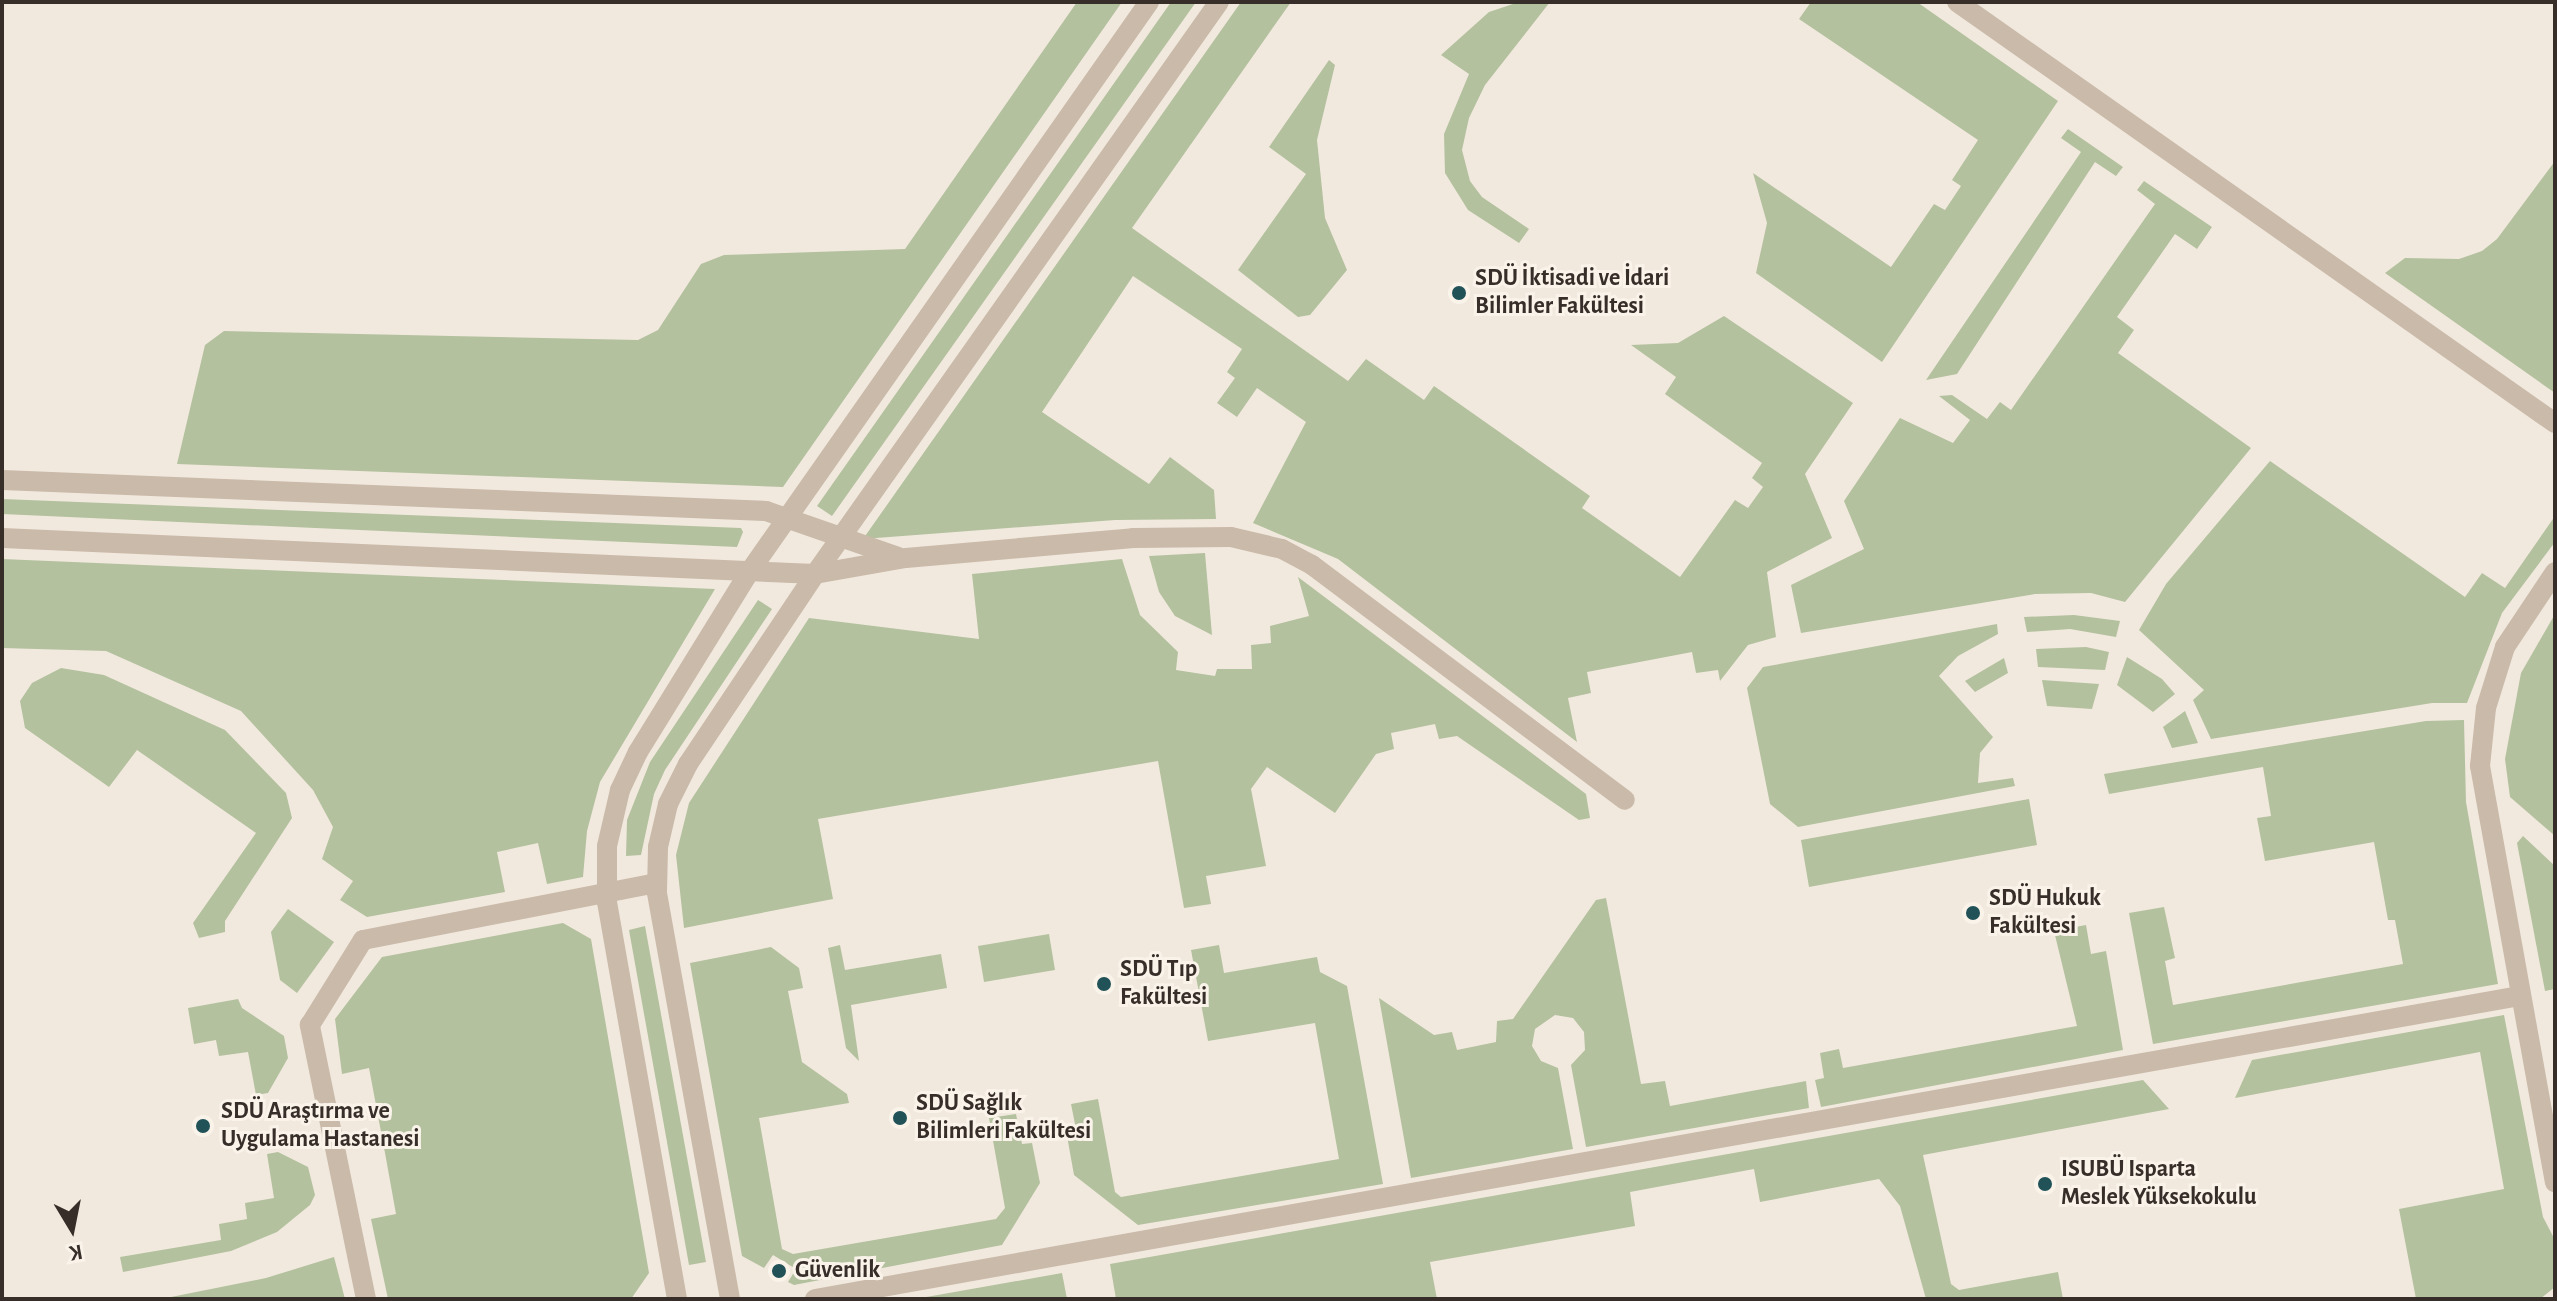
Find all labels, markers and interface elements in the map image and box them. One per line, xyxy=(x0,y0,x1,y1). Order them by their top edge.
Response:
place label: SDÜ İktisadi ve İdari Bilimler Fakültesi xyxy=(1475,265,1669,321)
marker: SDÜ İktisadi ve İdari Bilimler Fakültesi xyxy=(1450,284,1468,302)
place label: SDÜ Hukuk Fakültesi xyxy=(1989,885,2101,941)
marker: SDÜ Hukuk Fakültesi xyxy=(1964,904,1982,922)
place label: SDÜ Tıp Fakültesi xyxy=(1120,956,1207,1012)
marker: SDÜ Tıp Fakültesi xyxy=(1095,975,1113,993)
place label: SDÜ Sağlık Bilimleri Fakültesi xyxy=(916,1090,1091,1146)
place label: SDÜ Araştırma ve Uygulama Hastanesi xyxy=(221,1098,419,1154)
marker: SDÜ Sağlık Bilimleri Fakültesi xyxy=(891,1109,909,1127)
marker: SDÜ Araştırma ve Uygulama Hastanesi xyxy=(192,1115,214,1137)
place label: ISUBÜ Isparta Meslek Yüksekokulu xyxy=(2061,1156,2257,1212)
marker: ISUBÜ Isparta Meslek Yüksekokulu xyxy=(2036,1175,2054,1193)
north arrow xyxy=(32,1189,112,1269)
text: K xyxy=(68,1241,84,1265)
place label: Güvenlik xyxy=(795,1257,880,1285)
marker: Güvenlik xyxy=(770,1262,788,1280)

